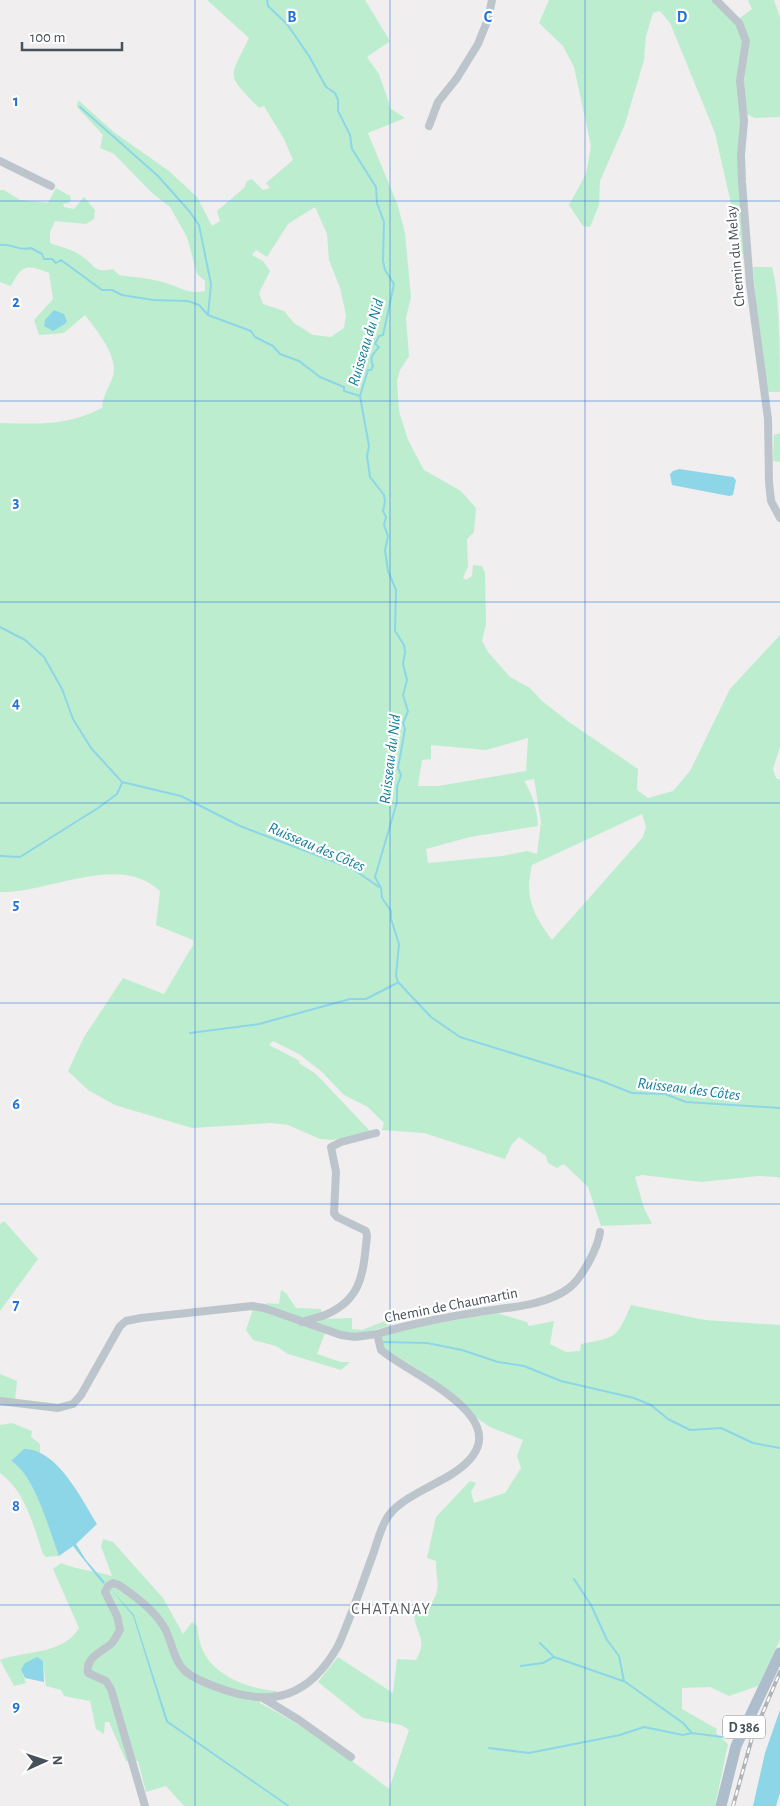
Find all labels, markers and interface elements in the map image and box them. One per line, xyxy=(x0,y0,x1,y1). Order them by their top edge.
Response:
text: B xyxy=(287,9,297,25)
text: C xyxy=(484,9,493,25)
text: D xyxy=(677,9,688,25)
scale bar xyxy=(22,20,122,52)
text: 100 m xyxy=(30,30,65,45)
text: 1 xyxy=(13,93,19,109)
street label: Chemin du Melay xyxy=(724,204,747,307)
text: 2 xyxy=(12,294,20,310)
water label: Ruisseau du Nid xyxy=(345,297,387,388)
text: 3 xyxy=(13,494,20,510)
text: 4 xyxy=(12,695,20,711)
water label: Ruisseau du Nid xyxy=(377,713,403,805)
water label: Ruisseau des Côtes xyxy=(266,819,367,874)
text: 5 xyxy=(13,896,20,912)
water label: Ruisseau des Côtes xyxy=(637,1075,741,1103)
text: 6 xyxy=(12,1096,20,1112)
street label: Chemin de Chaumartin xyxy=(383,1285,519,1326)
text: 7 xyxy=(13,1297,20,1313)
text: 8 xyxy=(12,1498,20,1514)
district label: CHATANAY xyxy=(351,1601,431,1617)
text: 9 xyxy=(12,1698,20,1714)
road number: D 386 xyxy=(723,1715,765,1738)
north arrow xyxy=(20,1736,70,1786)
text: N xyxy=(50,1755,64,1766)

